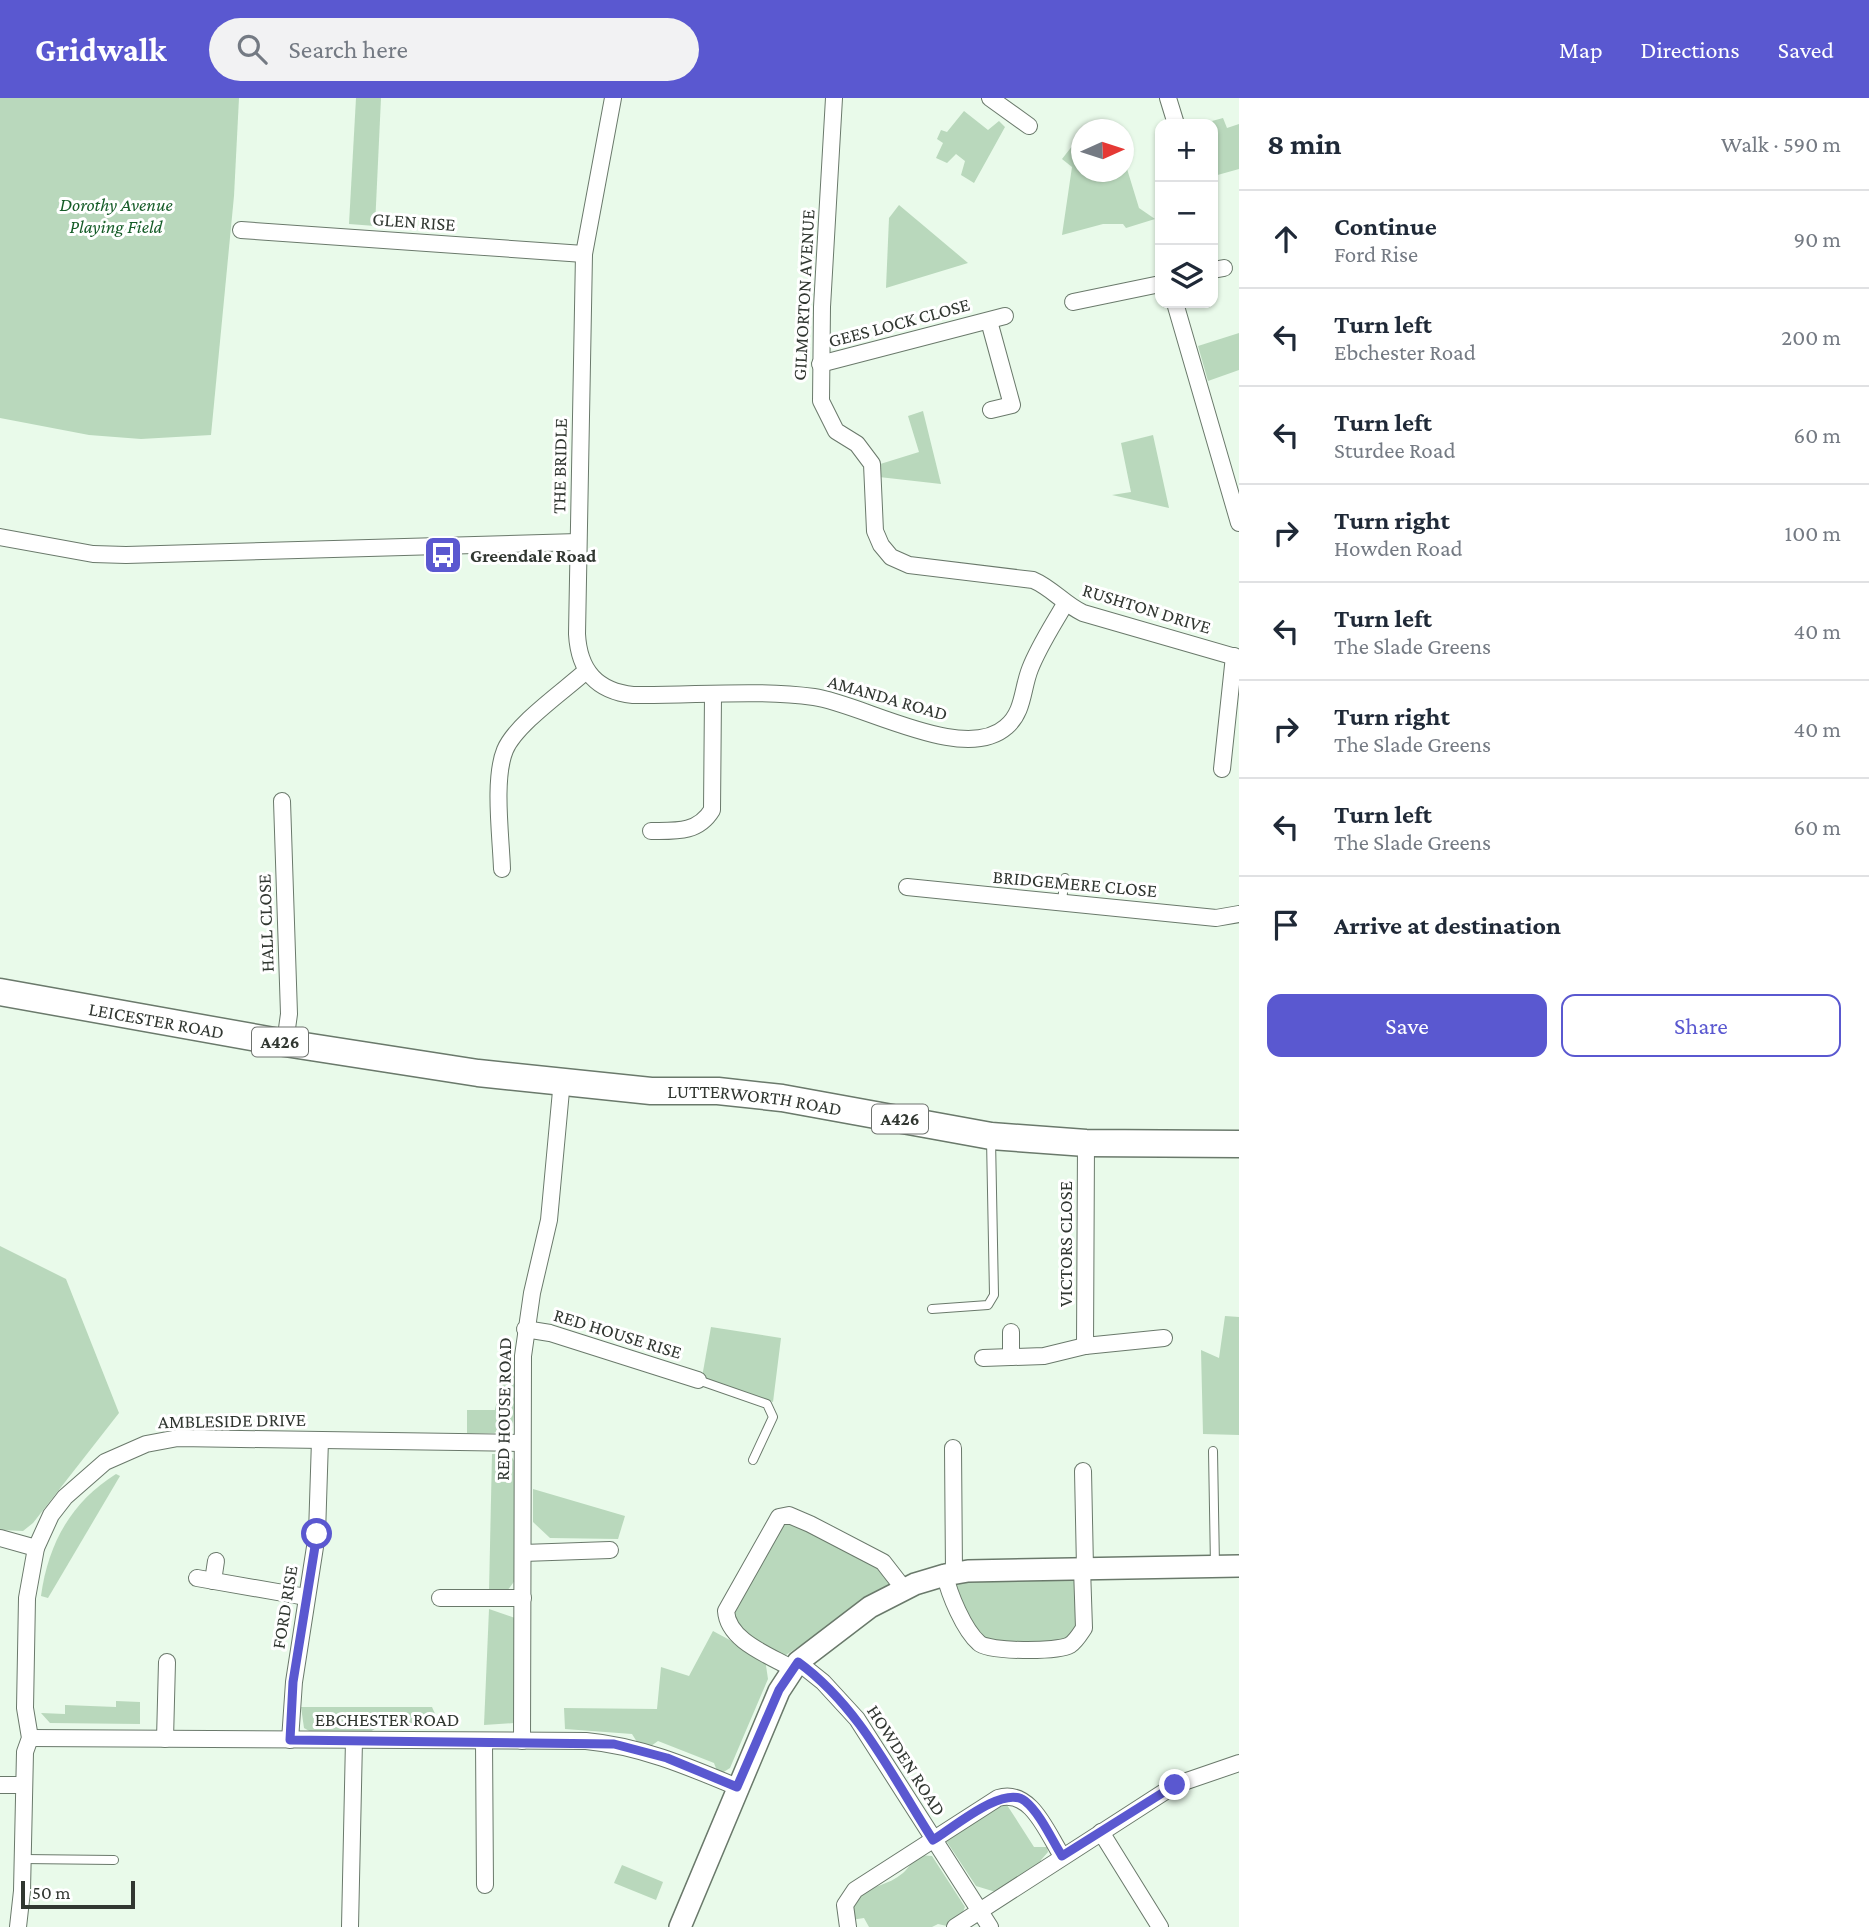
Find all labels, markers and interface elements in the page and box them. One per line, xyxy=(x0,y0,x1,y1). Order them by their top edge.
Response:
search box xyxy=(209,18,699,81)
icon: search xyxy=(233,30,271,68)
text: Gridwalk xyxy=(35,31,167,68)
text: Search here xyxy=(289,35,408,64)
text: Map xyxy=(1559,36,1603,63)
text: Directions xyxy=(1641,36,1740,63)
text: Saved xyxy=(1778,36,1834,63)
north arrow xyxy=(1071,119,1134,182)
map controls xyxy=(1155,119,1218,308)
button: + xyxy=(1155,119,1218,182)
text: 8 min xyxy=(1267,127,1342,160)
text: Walk · 590 m xyxy=(1721,131,1841,157)
button: − xyxy=(1155,182,1218,245)
park label: Dorothy Avenue Playing Field xyxy=(59,194,173,237)
street label: GLEN RISE xyxy=(372,208,456,235)
street label: GILMORTON AVENUE xyxy=(789,209,818,381)
text: Continue xyxy=(1334,212,1437,241)
icon: ahead xyxy=(1267,220,1305,258)
text: 90 m xyxy=(1794,226,1841,252)
text: Ford Rise xyxy=(1334,241,1418,267)
button: layers xyxy=(1155,245,1218,308)
street label: GEES LOCK CLOSE xyxy=(826,294,972,351)
text: Turn left xyxy=(1334,310,1432,339)
icon: left xyxy=(1267,318,1305,356)
text: 200 m xyxy=(1781,324,1841,350)
text: Ebchester Road xyxy=(1334,339,1476,365)
text: Turn left xyxy=(1334,408,1432,437)
icon: left xyxy=(1267,416,1305,454)
street label: THE BRIDLE xyxy=(548,418,571,514)
text: 60 m xyxy=(1794,422,1841,448)
text: Sturdee Road xyxy=(1334,437,1456,463)
text: Turn right xyxy=(1334,506,1450,535)
icon: right xyxy=(1267,514,1305,552)
text: 100 m xyxy=(1785,520,1841,546)
bus stop icon: Greendale Road xyxy=(422,534,464,576)
text: Howden Road xyxy=(1334,535,1463,561)
place label: Greendale Road xyxy=(470,545,597,566)
street label: RUSHTON DRIVE xyxy=(1080,579,1214,638)
text: Turn left xyxy=(1334,604,1432,633)
icon: left xyxy=(1267,612,1305,650)
text: 40 m xyxy=(1793,618,1841,644)
text: The Slade Greens xyxy=(1334,633,1491,659)
street label: AMANDA ROAD xyxy=(826,670,950,725)
text: Turn right xyxy=(1334,702,1450,731)
icon: right xyxy=(1267,710,1305,748)
text: 40 m xyxy=(1793,716,1841,742)
text: The Slade Greens xyxy=(1334,731,1491,757)
text: Turn left xyxy=(1334,800,1432,829)
icon: left xyxy=(1267,808,1305,846)
text: 60 m xyxy=(1794,814,1841,840)
text: The Slade Greens xyxy=(1334,829,1491,855)
street label: BRIDGEMERE CLOSE xyxy=(992,866,1158,901)
street label: HALL CLOSE xyxy=(253,873,278,972)
icon: arrive xyxy=(1267,906,1305,944)
text: Arrive at destination xyxy=(1334,911,1561,940)
button: Save xyxy=(1267,994,1547,1057)
button: Share xyxy=(1561,994,1841,1057)
street label: LEICESTER ROAD xyxy=(87,998,226,1043)
road number: A426 xyxy=(252,1028,308,1057)
street label: LUTTERWORTH ROAD xyxy=(667,1081,844,1120)
road number: A426 xyxy=(872,1104,928,1134)
street label: VICTORS CLOSE xyxy=(1055,1181,1076,1307)
street label: RED HOUSE RISE xyxy=(551,1304,684,1363)
street label: RED HOUSE ROAD xyxy=(492,1337,515,1481)
street label: AMBLESIDE DRIVE xyxy=(158,1409,306,1432)
route start xyxy=(301,1518,332,1549)
street label: FORD RISE xyxy=(268,1564,301,1650)
street label: HOWDEN ROAD xyxy=(863,1701,950,1820)
street label: EBCHESTER ROAD xyxy=(315,1709,459,1730)
route end xyxy=(1159,1769,1190,1800)
scale bar xyxy=(21,1878,135,1910)
text: 50 m xyxy=(32,1882,71,1903)

